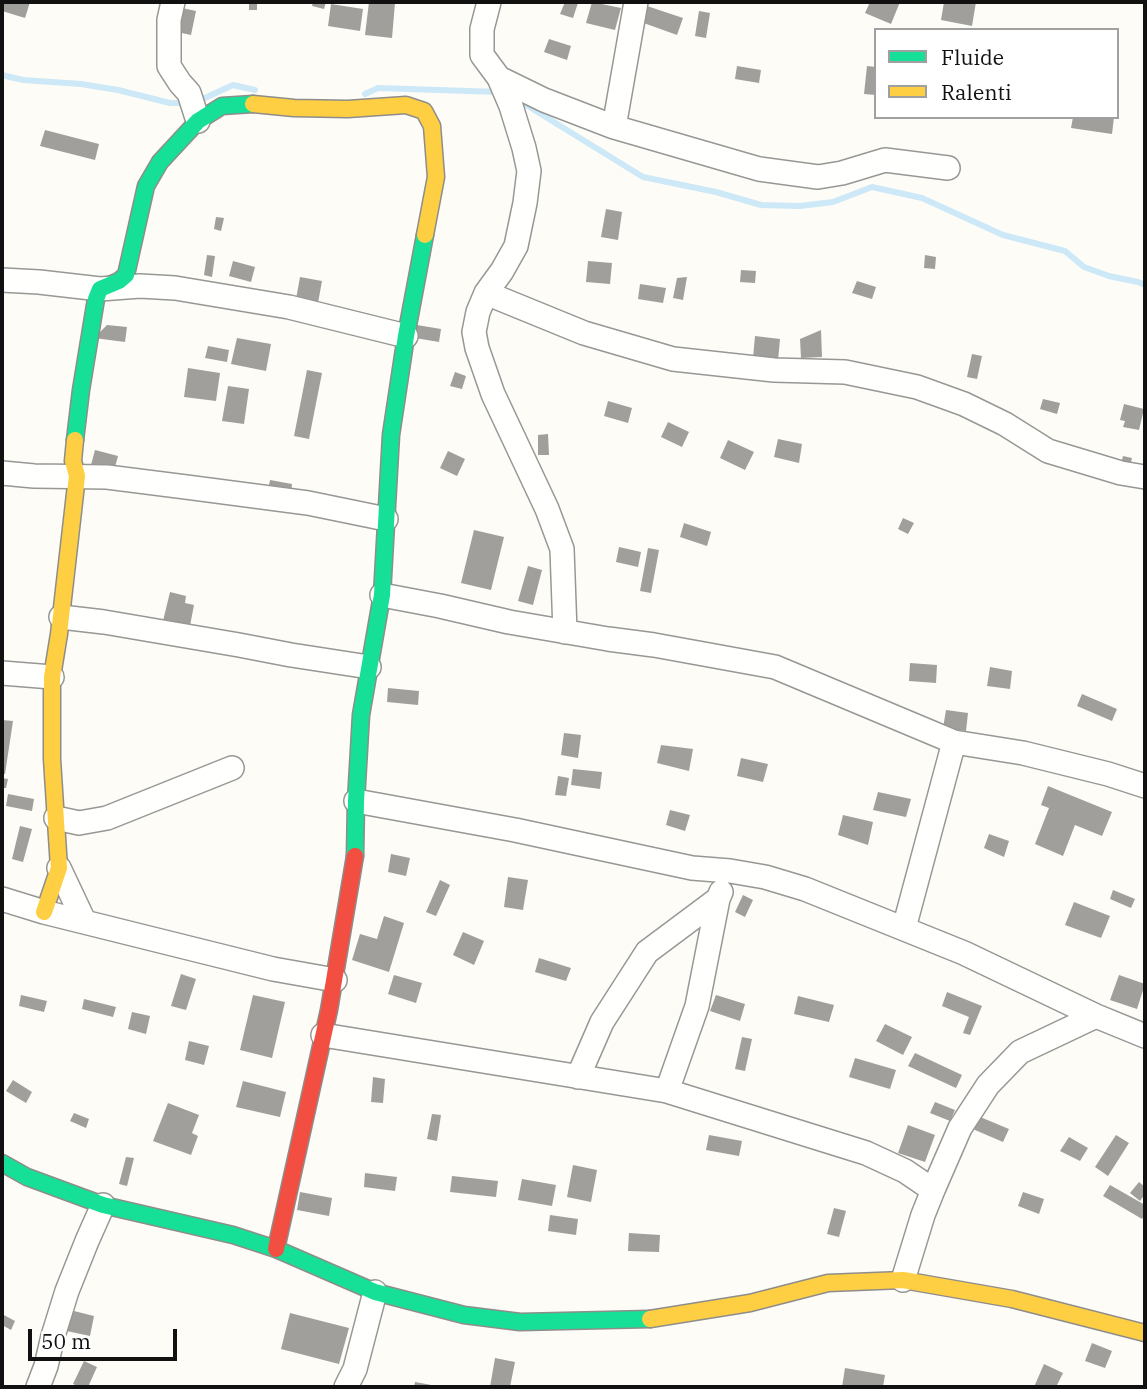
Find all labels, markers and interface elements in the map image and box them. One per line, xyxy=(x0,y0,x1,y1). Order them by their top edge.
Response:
legend xyxy=(874,28,1119,119)
text: Fluide xyxy=(941,43,1004,71)
text: Ralenti xyxy=(941,78,1012,106)
scale bar xyxy=(32,1316,180,1360)
text: 50 m xyxy=(41,1327,91,1355)

